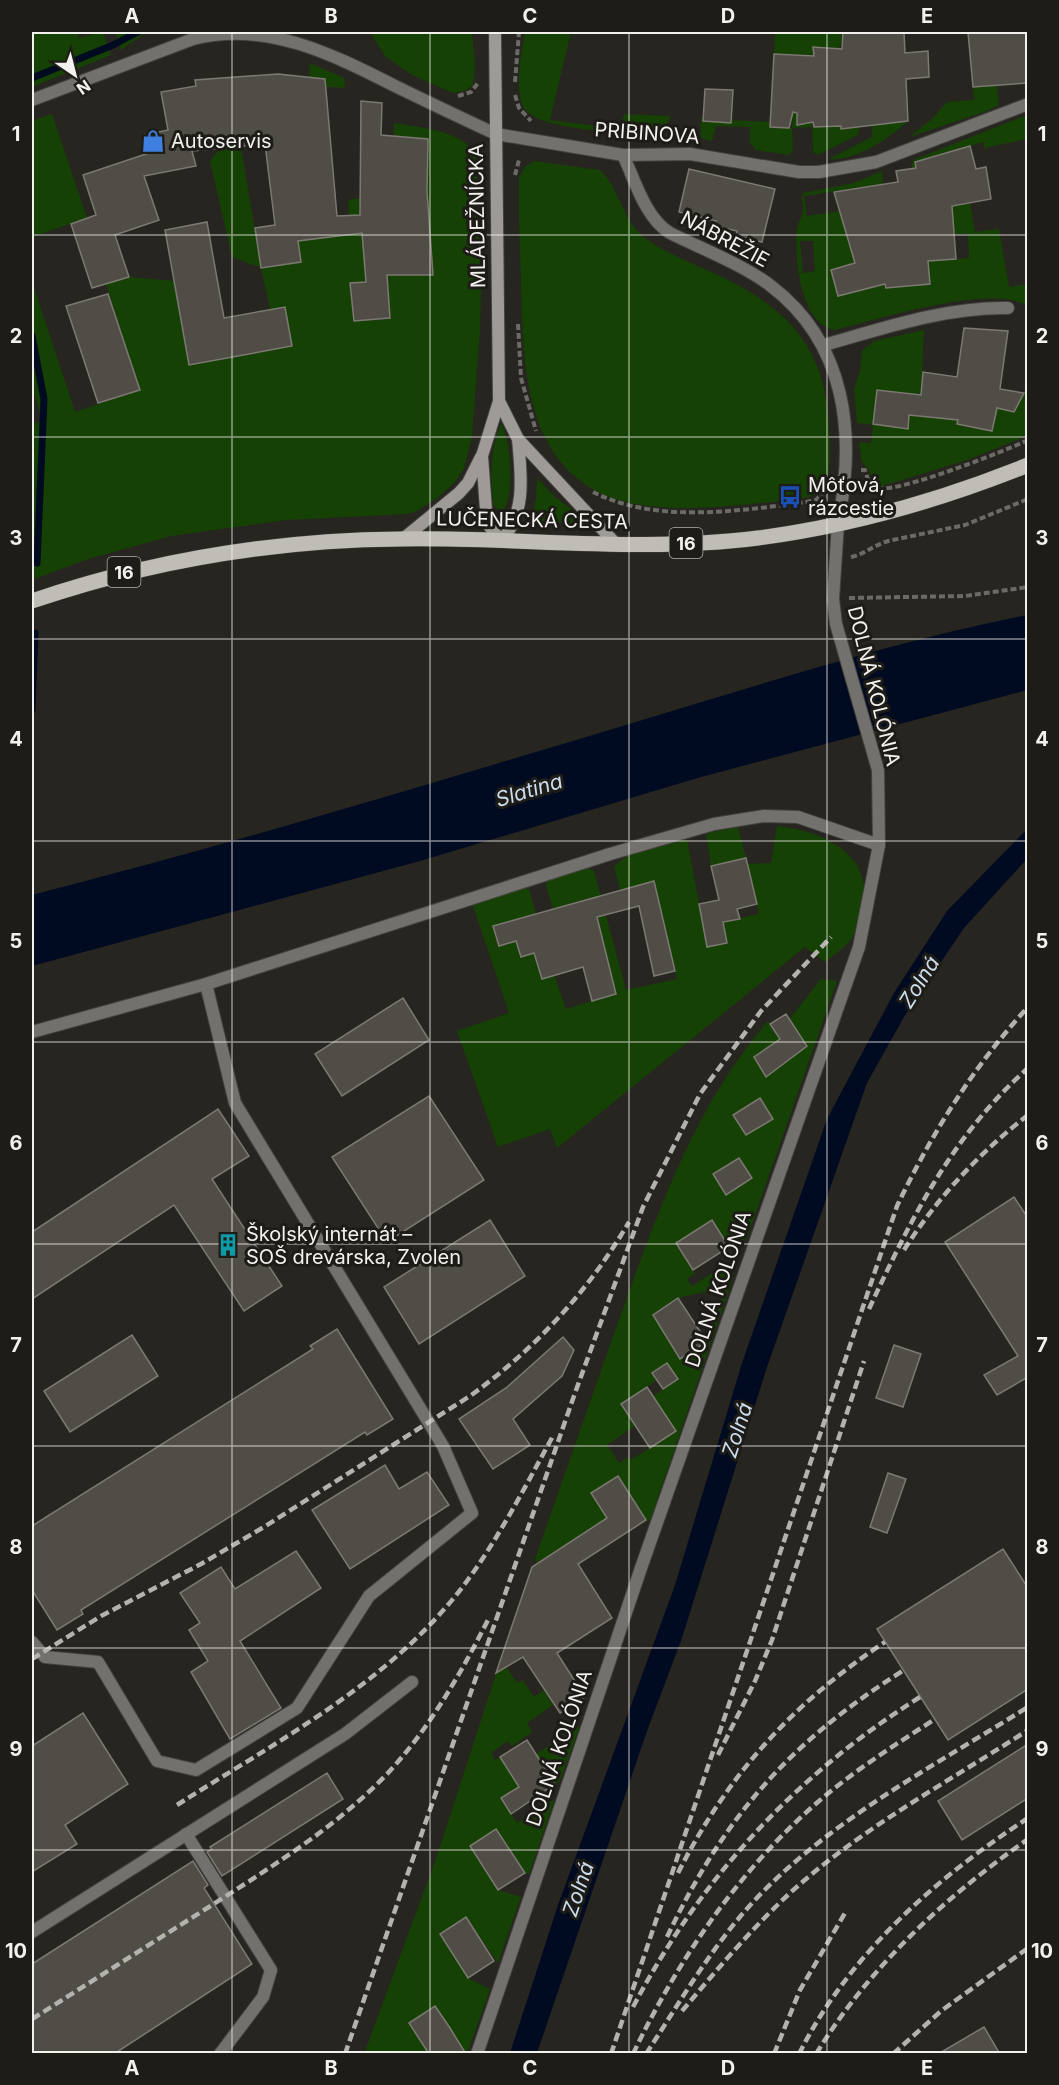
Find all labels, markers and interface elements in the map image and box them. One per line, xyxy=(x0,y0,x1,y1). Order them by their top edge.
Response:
text: A xyxy=(125,4,140,28)
text: B xyxy=(324,4,338,28)
text: C xyxy=(523,4,537,28)
text: D xyxy=(721,4,735,28)
text: E xyxy=(921,4,933,28)
north arrow xyxy=(45,45,105,105)
text: N xyxy=(73,76,94,99)
street label: PRIBINOVA xyxy=(594,117,701,149)
text: 1 xyxy=(12,122,20,146)
text: 1 xyxy=(1038,122,1046,146)
shop icon: Autoservis xyxy=(140,128,166,154)
place label: Autoservis xyxy=(171,129,272,153)
street label: MLÁDEŽNÍCKA xyxy=(463,143,490,288)
street label: NÁBREŽIE xyxy=(677,205,774,272)
text: 2 xyxy=(10,324,22,348)
text: 2 xyxy=(1036,324,1048,348)
place label: Môťová, rázcestie xyxy=(808,473,894,520)
bus stop icon: Môťová, rázcestie xyxy=(777,484,803,510)
street label: LUČENECKÁ CESTA xyxy=(436,505,628,534)
text: 3 xyxy=(10,526,22,550)
text: 3 xyxy=(1036,526,1048,550)
road number: 16 xyxy=(670,528,702,558)
road number: 16 xyxy=(108,557,140,587)
street label: DOLNÁ KOLÓNIA xyxy=(843,603,906,769)
text: 4 xyxy=(9,727,23,751)
text: 4 xyxy=(1035,727,1049,751)
water label: Slatina xyxy=(492,768,566,812)
text: 5 xyxy=(10,929,22,953)
text: 5 xyxy=(1036,929,1048,953)
water label: Zolná xyxy=(893,951,945,1012)
text: 6 xyxy=(10,1131,23,1155)
text: 6 xyxy=(1036,1131,1049,1155)
street label: DOLNÁ KOLÓNIA xyxy=(679,1207,756,1370)
place label: Školský internát – SOŠ drevárska, Zvolen xyxy=(246,1222,461,1269)
building icon: Školský internát – SOŠ drevárska, Zvolen xyxy=(215,1232,241,1258)
text: 7 xyxy=(10,1333,22,1357)
text: 7 xyxy=(1036,1333,1048,1357)
water label: Zolná xyxy=(716,1399,758,1461)
text: 8 xyxy=(9,1535,23,1559)
text: 8 xyxy=(1035,1535,1049,1559)
street label: DOLNÁ KOLÓNIA xyxy=(520,1666,597,1829)
text: 9 xyxy=(10,1737,23,1761)
text: 9 xyxy=(1036,1737,1049,1761)
water label: Zolná xyxy=(557,1858,599,1920)
text: 10 xyxy=(5,1939,27,1963)
text: 10 xyxy=(1031,1939,1053,1963)
text: A xyxy=(125,2056,140,2080)
text: B xyxy=(324,2056,338,2080)
text: C xyxy=(523,2056,537,2080)
text: D xyxy=(721,2056,735,2080)
text: E xyxy=(921,2056,933,2080)

